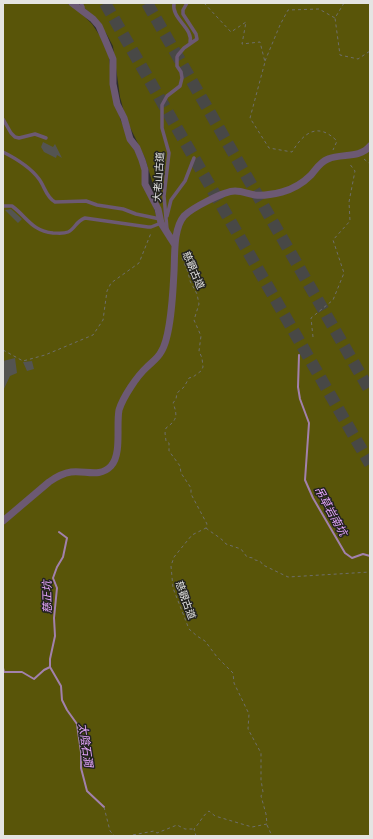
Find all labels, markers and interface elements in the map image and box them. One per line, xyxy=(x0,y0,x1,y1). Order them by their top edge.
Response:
street label: 大老山古道 xyxy=(149,152,167,202)
street label: 慈觀古道 xyxy=(180,249,208,291)
water label: 吊草岩南坑 xyxy=(312,483,352,540)
water label: 慈正坑 xyxy=(39,578,54,614)
street label: 慈觀古道 xyxy=(173,579,199,621)
water label: 太陰石澗 xyxy=(76,722,97,770)

